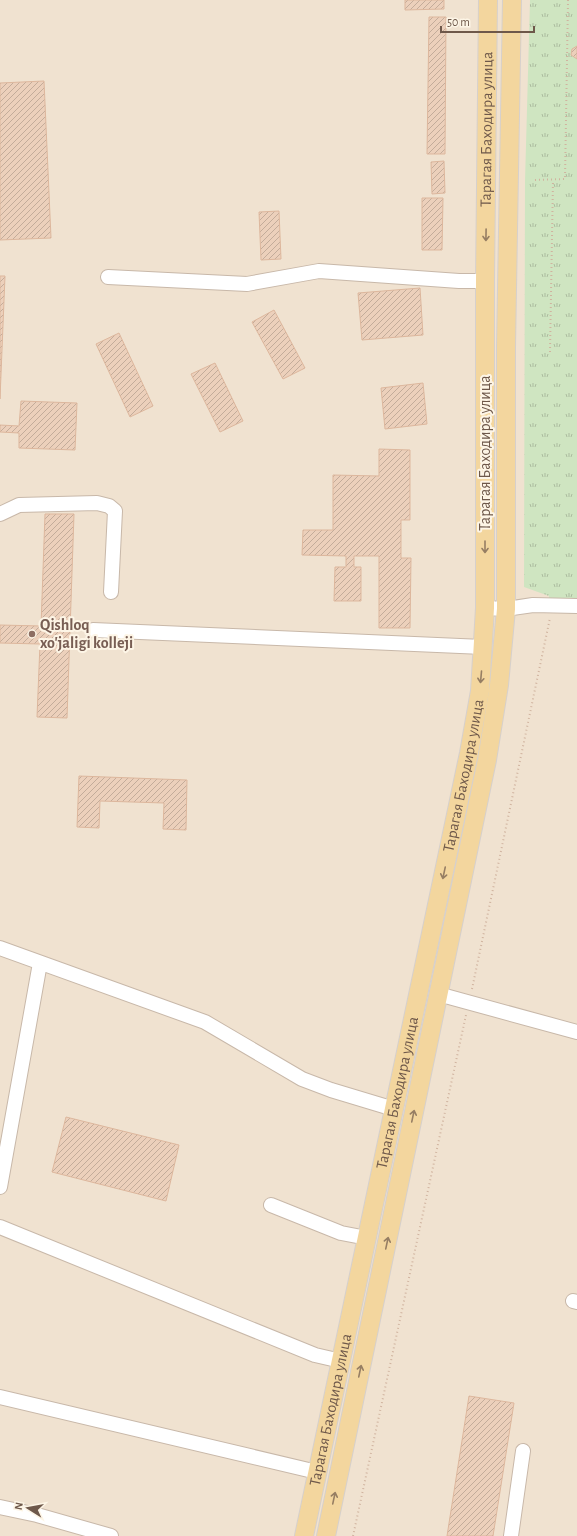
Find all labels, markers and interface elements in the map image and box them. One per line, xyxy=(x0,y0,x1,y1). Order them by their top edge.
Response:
scale bar xyxy=(441,8,534,34)
text: 50 m xyxy=(447,16,470,28)
street label: Тарагая Баходира улица xyxy=(478,52,496,207)
one-way arrow xyxy=(482,228,490,241)
street label: Тарагая Баходира улица xyxy=(477,375,494,531)
one-way arrow xyxy=(481,540,489,553)
place label: Qishloq xo'jaligi kolleji xyxy=(40,617,133,652)
marker: Qishloq xo'jaligi kolleji xyxy=(27,629,37,639)
one-way arrow xyxy=(477,670,485,683)
street label: Тарагая Баходира улица xyxy=(440,698,486,853)
one-way arrow xyxy=(439,866,447,879)
street label: Тарагая Баходира улица xyxy=(374,1015,421,1170)
one-way arrow xyxy=(410,1110,418,1123)
one-way arrow xyxy=(383,1237,391,1250)
street label: Тарагая Баходира улица xyxy=(307,1332,354,1487)
one-way arrow xyxy=(357,1364,365,1377)
north arrow xyxy=(8,1488,48,1528)
one-way arrow xyxy=(330,1492,338,1505)
text: N xyxy=(13,1501,25,1511)

